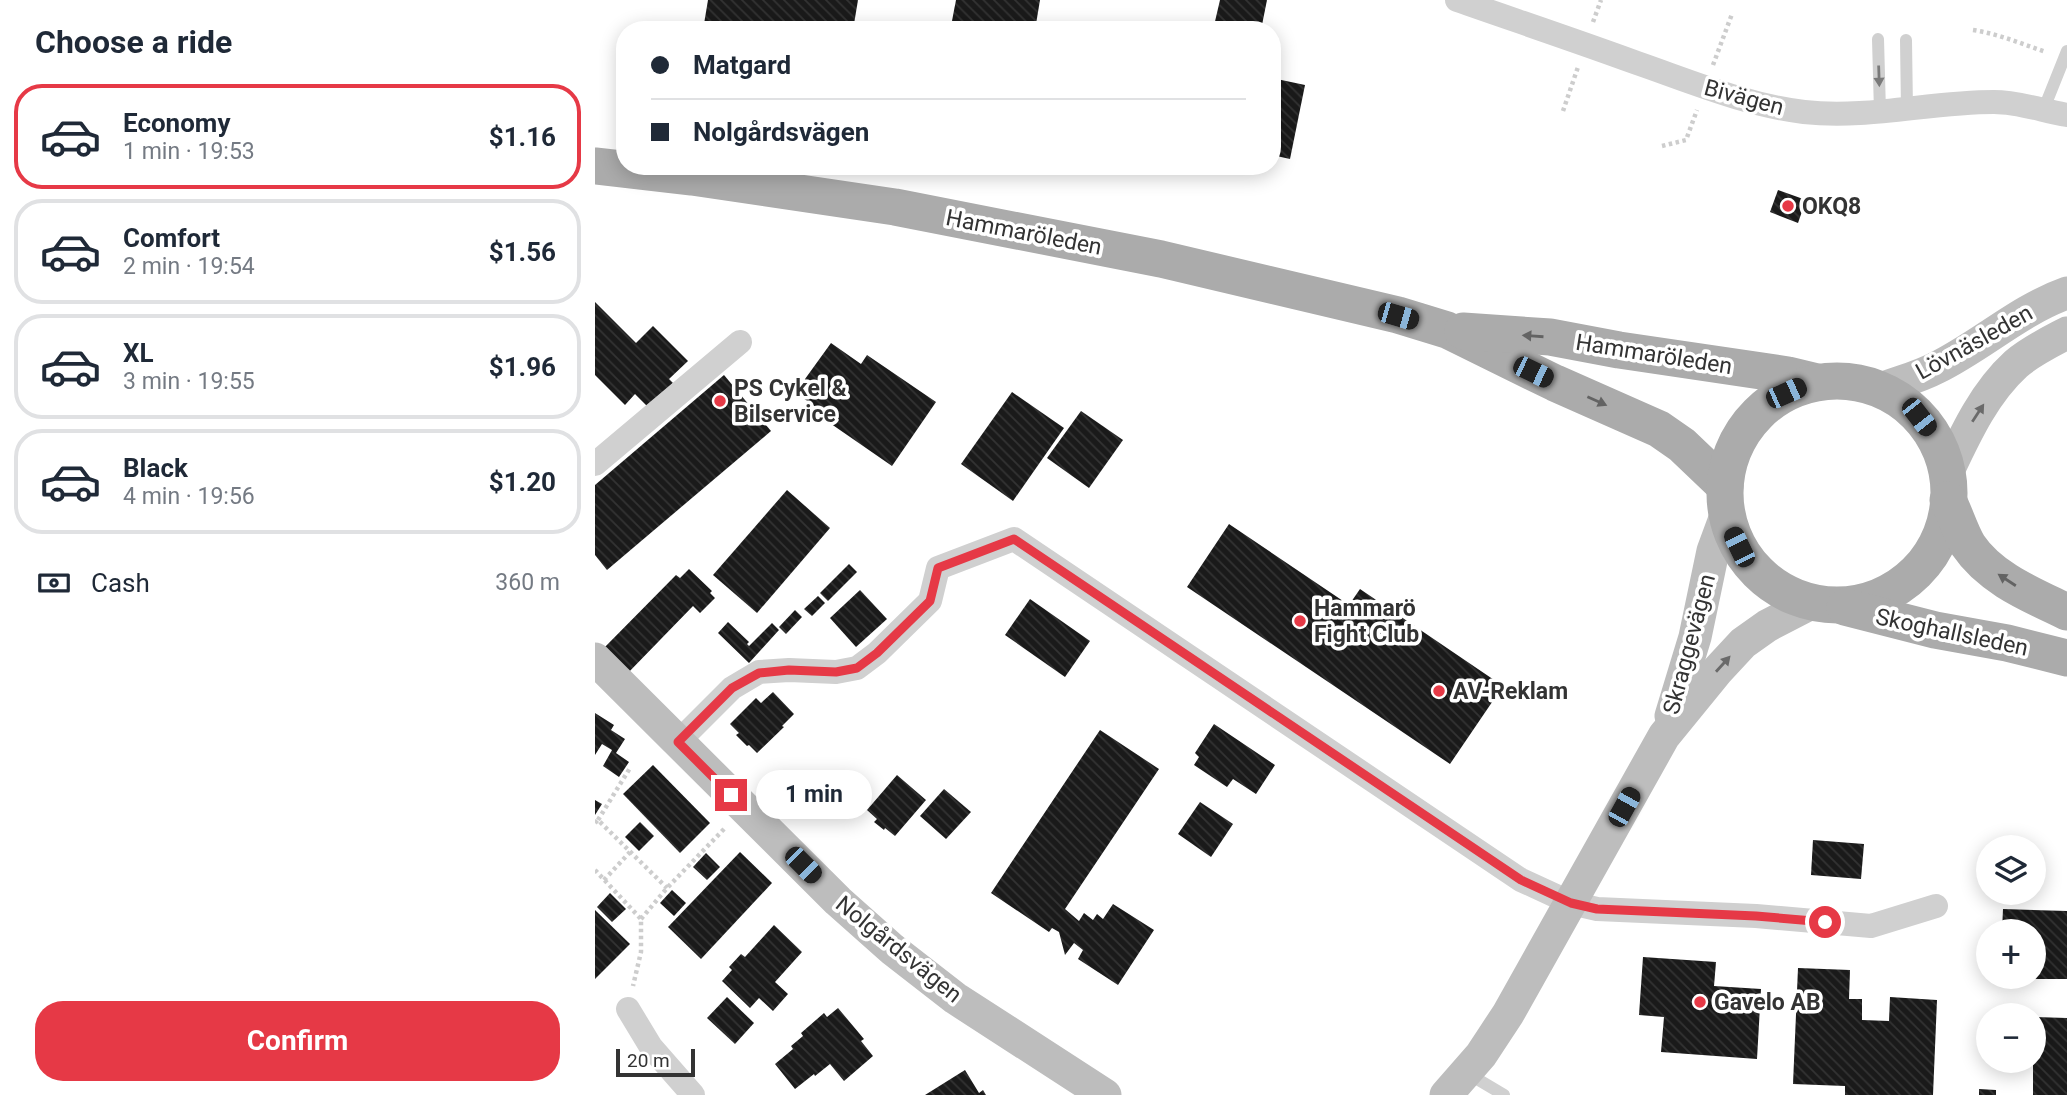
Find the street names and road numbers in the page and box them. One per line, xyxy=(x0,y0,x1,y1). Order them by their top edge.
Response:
street label: Bivägen xyxy=(1701,74,1787,121)
street label: Hammaröleden xyxy=(944,204,1104,261)
street label: Lövnäsleden xyxy=(1911,299,2037,386)
street label: Hammaröleden xyxy=(1574,329,1734,380)
street label: Skraggevägen xyxy=(1658,571,1721,717)
street label: Skoghallsleden xyxy=(1873,603,2031,662)
street label: Nolgårdsvägen xyxy=(830,890,967,1008)

